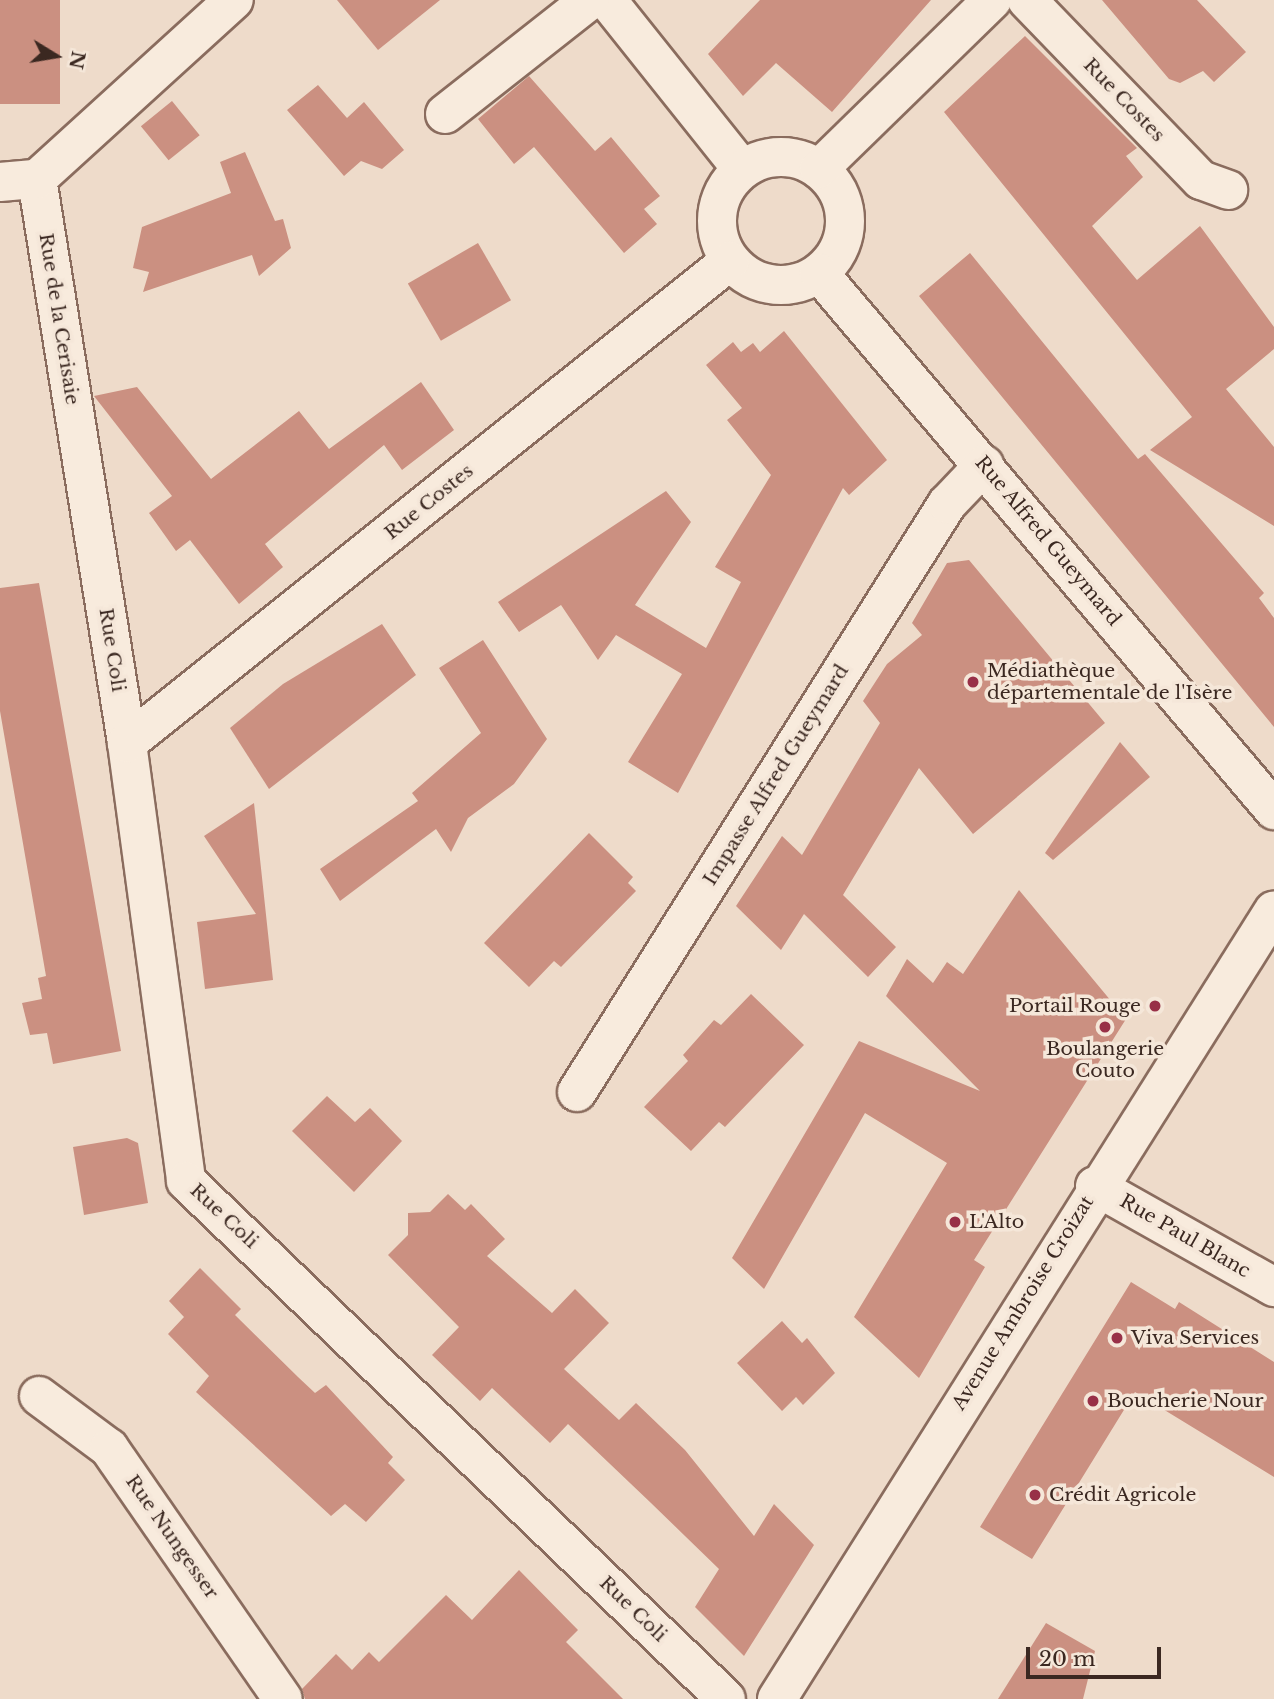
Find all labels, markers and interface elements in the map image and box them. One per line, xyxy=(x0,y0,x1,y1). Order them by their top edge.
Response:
north arrow xyxy=(21,21,91,91)
text: N xyxy=(64,49,90,71)
street label: Rue Costes xyxy=(1079,54,1169,146)
street label: Rue de la Cerisaie xyxy=(34,232,84,406)
street label: Rue Alfred Gueymard xyxy=(970,451,1126,631)
street label: Rue Costes xyxy=(380,459,478,545)
street label: Rue Coli xyxy=(94,607,130,693)
street label: Impasse Alfred Gueymard xyxy=(698,660,854,890)
place label: Médiathèque départementale de l'Isère xyxy=(987,660,1232,704)
marker: Médiathèque départementale de l'Isère xyxy=(965,674,981,690)
place label: Portail Rouge xyxy=(1009,995,1141,1017)
marker: Portail Rouge xyxy=(1147,998,1163,1014)
marker: Boulangerie Couto xyxy=(1097,1019,1113,1035)
place label: Boulangerie Couto xyxy=(1046,1038,1164,1082)
street label: Rue Coli xyxy=(185,1179,263,1253)
street label: Rue Paul Blanc xyxy=(1116,1190,1254,1282)
street label: Avenue Ambroise Croizat xyxy=(947,1191,1099,1415)
place label: L'Alto xyxy=(969,1211,1024,1233)
marker: L'Alto xyxy=(947,1214,963,1230)
place label: Viva Services xyxy=(1131,1327,1259,1349)
marker: Viva Services xyxy=(1109,1330,1125,1346)
place label: Boucherie Nour xyxy=(1107,1390,1264,1412)
marker: Boucherie Nour xyxy=(1085,1393,1101,1409)
street label: Rue Nungesser xyxy=(121,1471,223,1603)
place label: Crédit Agricole xyxy=(1049,1484,1197,1506)
marker: Crédit Agricole xyxy=(1027,1487,1043,1503)
street label: Rue Coli xyxy=(595,1571,671,1647)
scale bar xyxy=(1029,1632,1164,1676)
text: 20 m xyxy=(1039,1646,1096,1672)

